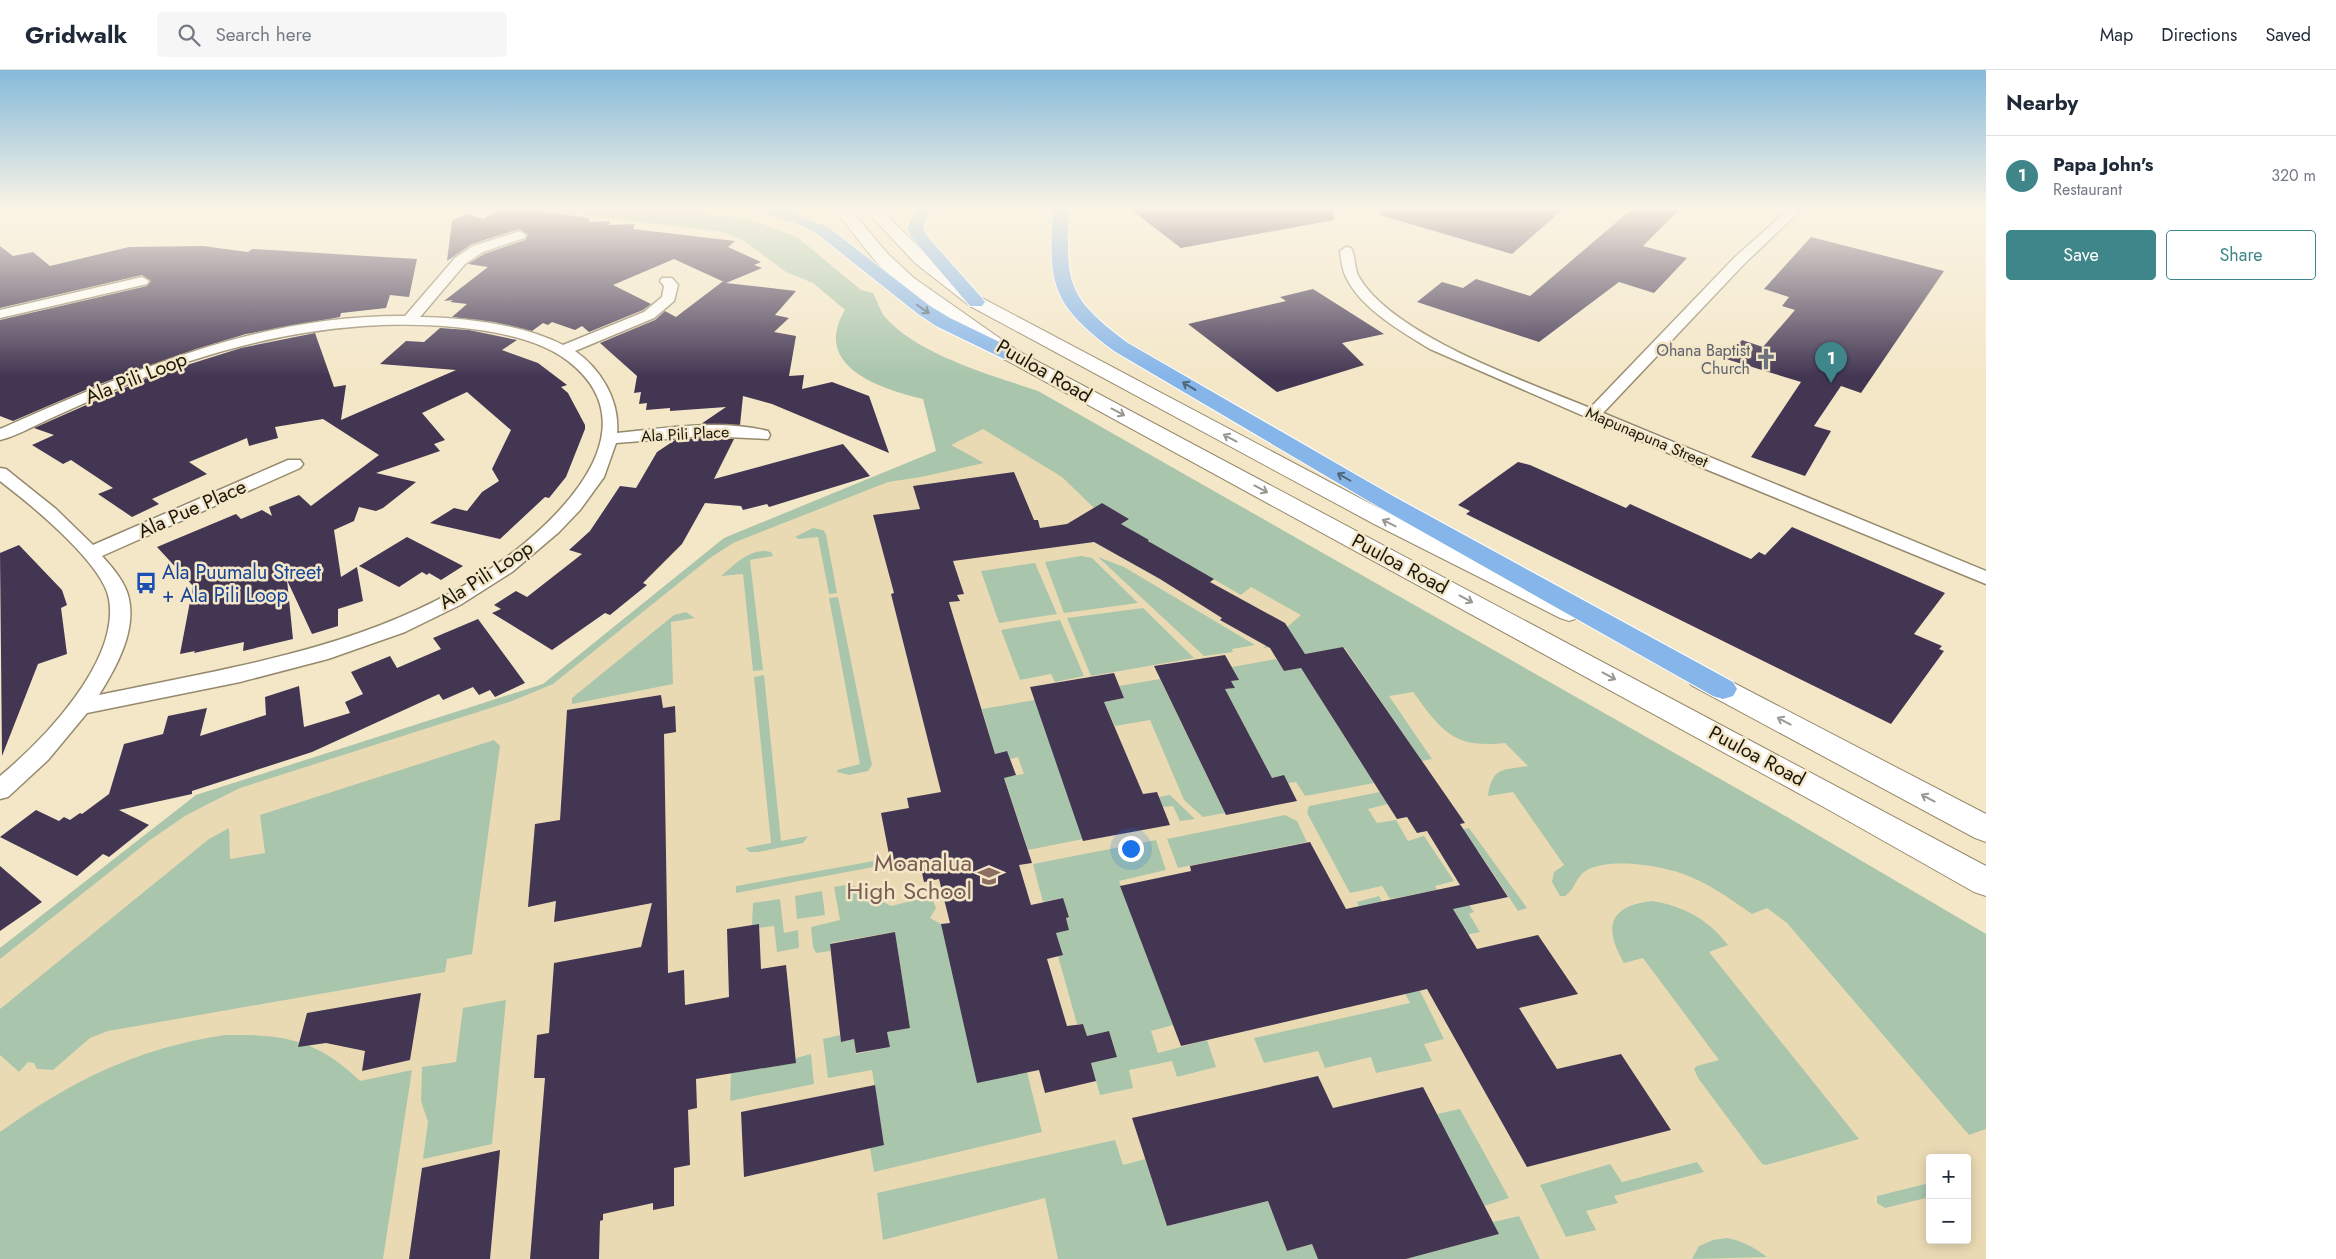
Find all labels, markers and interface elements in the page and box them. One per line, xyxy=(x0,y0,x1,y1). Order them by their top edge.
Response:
search box xyxy=(157,12,507,57)
text: Gridwalk xyxy=(25,17,127,52)
icon: search xyxy=(175,21,203,49)
text: Search here xyxy=(215,21,311,48)
text: Map xyxy=(2100,22,2133,48)
text: Directions xyxy=(2161,22,2237,48)
text: Saved xyxy=(2265,22,2311,48)
text: Nearby xyxy=(2006,88,2078,118)
text: Papa John's xyxy=(2053,151,2153,178)
text: 1 xyxy=(2018,164,2026,187)
text: 320 m xyxy=(2271,164,2316,187)
text: Restaurant xyxy=(2053,178,2122,201)
button: Save xyxy=(2006,230,2156,280)
button: Share xyxy=(2166,230,2316,280)
one-way arrow xyxy=(916,304,930,314)
street label: Puuloa Road xyxy=(991,332,1097,410)
place label: Ohana Baptist Church xyxy=(1656,339,1750,380)
pin: 1 xyxy=(1815,342,1847,383)
street label: Ala Pili Loop xyxy=(81,344,191,412)
church icon: Ohana Baptist Church xyxy=(1753,346,1779,372)
one-way arrow xyxy=(1183,381,1197,391)
street label: Mapunapuna Street xyxy=(1582,401,1712,473)
one-way arrow xyxy=(1110,408,1124,418)
street label: Ala Pili Place xyxy=(640,420,730,448)
one-way arrow xyxy=(1223,433,1238,442)
street label: Ala Pue Place xyxy=(133,472,251,546)
one-way arrow xyxy=(1338,472,1352,482)
one-way arrow xyxy=(1253,485,1268,494)
one-way arrow xyxy=(1382,518,1397,527)
street label: Puuloa Road xyxy=(1346,526,1454,602)
street label: Ala Pili Loop xyxy=(433,534,539,616)
place label: Ala Puumalu Street + Ala Pili Loop xyxy=(162,558,321,610)
bus stop icon: Ala Puumalu Street + Ala Pili Loop xyxy=(133,570,159,596)
one-way arrow xyxy=(1458,595,1472,605)
one-way arrow xyxy=(1601,672,1615,682)
one-way arrow xyxy=(1778,716,1792,726)
street label: Puuloa Road xyxy=(1703,718,1811,794)
one-way arrow xyxy=(1921,792,1936,802)
your location xyxy=(1118,836,1144,862)
place label: Moanalua High School xyxy=(846,845,972,908)
school or university icon: Moanalua High School xyxy=(976,863,1002,889)
map controls xyxy=(1926,1154,1971,1244)
button: + xyxy=(1926,1154,1971,1199)
button: − xyxy=(1926,1199,1971,1244)

